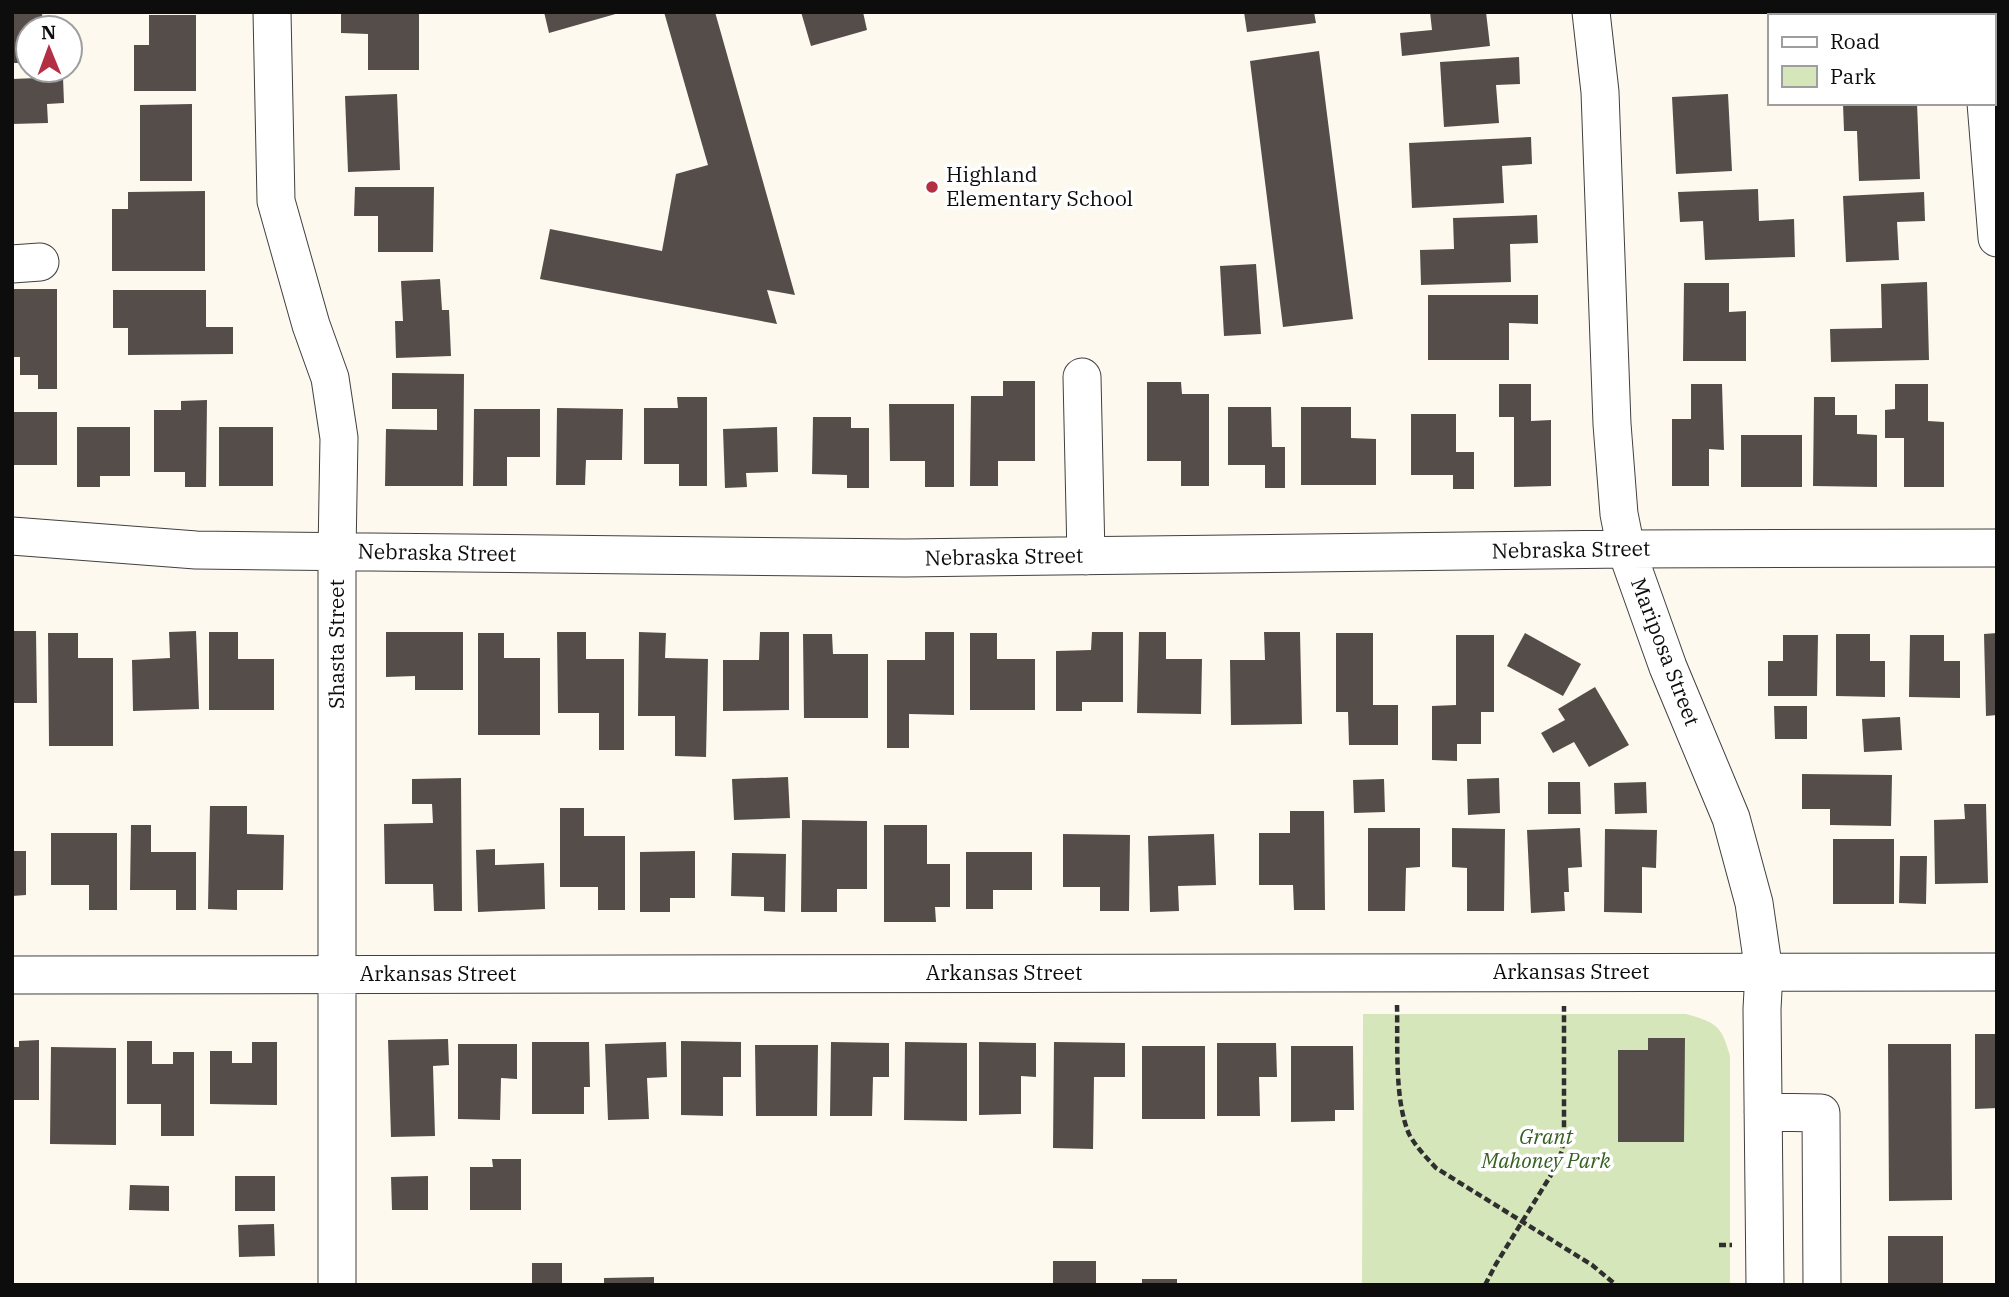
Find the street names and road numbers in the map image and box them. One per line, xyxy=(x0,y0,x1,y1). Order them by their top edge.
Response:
street label: Nebraska Street xyxy=(1491,534,1651,564)
street label: Nebraska Street xyxy=(357,537,517,567)
street label: Nebraska Street xyxy=(924,541,1084,571)
street label: Mariposa Street xyxy=(1625,574,1707,730)
street label: Shasta Street xyxy=(322,579,350,709)
street label: Arkansas Street xyxy=(1493,957,1649,985)
street label: Arkansas Street xyxy=(926,958,1082,986)
street label: Arkansas Street xyxy=(360,959,516,987)

